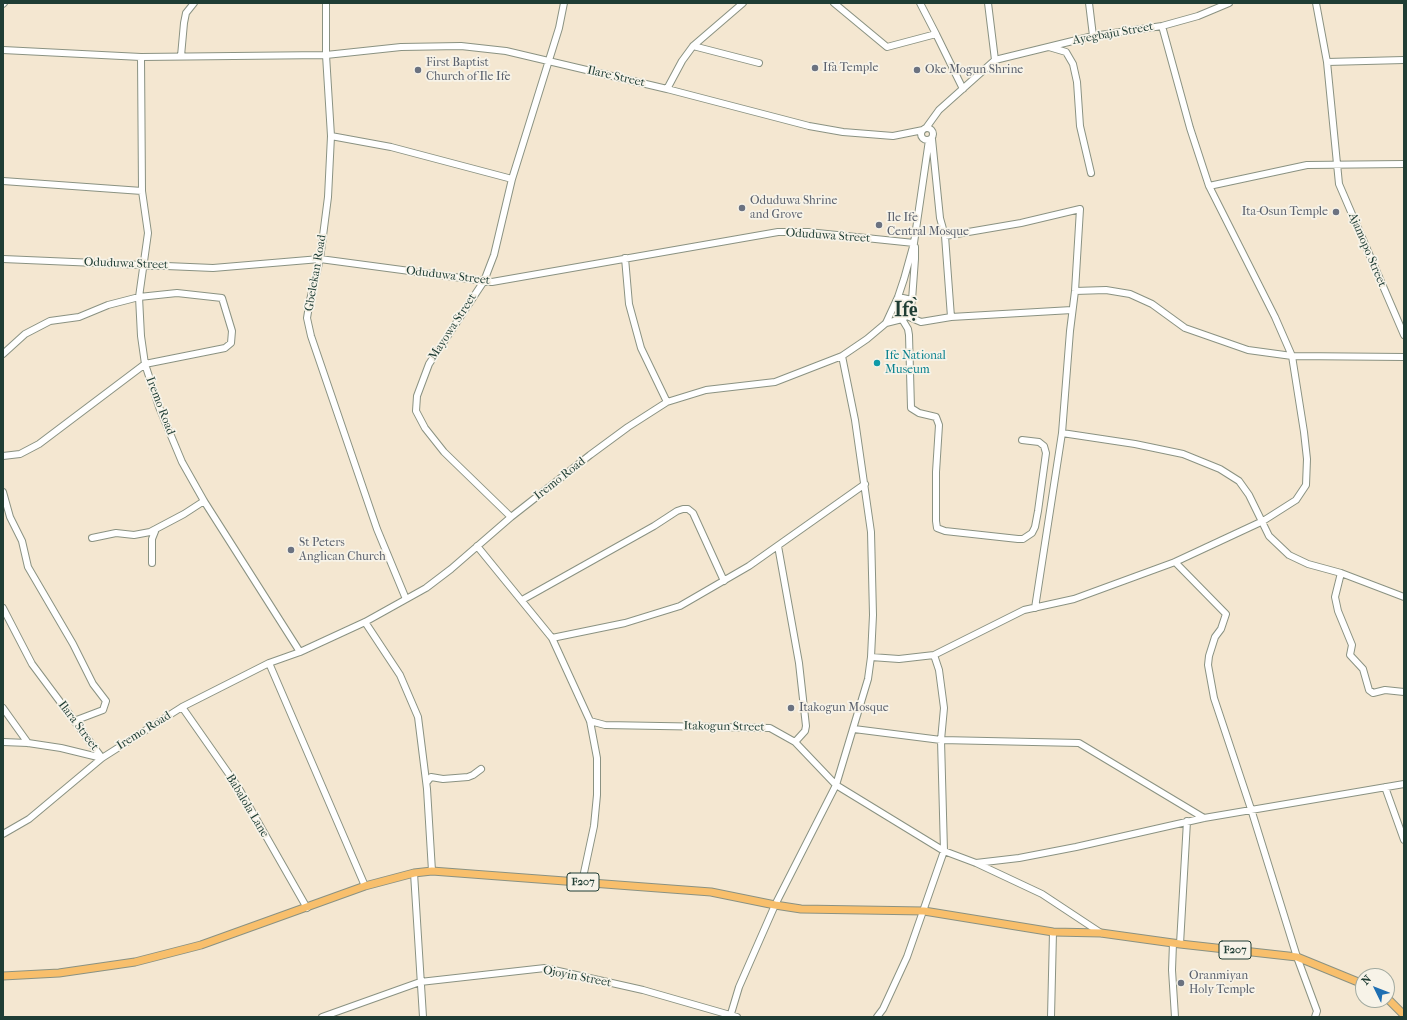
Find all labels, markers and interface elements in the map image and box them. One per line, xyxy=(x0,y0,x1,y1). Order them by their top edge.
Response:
street label: Ayegbaju Street xyxy=(1072,20,1154,48)
place label: First Baptist Church of Ile Ife xyxy=(426,56,510,84)
place label: Ifa Temple xyxy=(823,61,878,75)
street label: Ilare Street xyxy=(586,63,646,91)
marker: Ifa Temple xyxy=(810,63,820,73)
place label: Oke Mogun Shrine xyxy=(925,63,1023,77)
marker: First Baptist Church of Ile Ife xyxy=(413,65,423,75)
marker: Oke Mogun Shrine xyxy=(912,65,922,75)
place label: Oduduwa Shrine and Grove xyxy=(750,194,837,222)
marker: Oduduwa Shrine and Grove xyxy=(737,203,747,213)
place label: Ita-Osun Temple xyxy=(1242,205,1328,219)
marker: Ita-Osun Temple xyxy=(1331,207,1341,217)
place label: Ile Ife Central Mosque xyxy=(887,211,969,239)
street label: Ajamopo Street xyxy=(1345,211,1389,289)
marker: Ile Ife Central Mosque xyxy=(874,220,884,230)
street label: Oduduwa Street xyxy=(785,226,871,246)
street label: Gbelekan Road xyxy=(302,233,330,313)
street label: Oduduwa Street xyxy=(83,255,169,273)
street label: Oduduwa Street xyxy=(405,264,491,288)
street label: Mayowa Street xyxy=(426,291,480,363)
district label: Ifẹ̀ xyxy=(894,299,918,323)
place label: Ife National Museum xyxy=(885,349,946,377)
marker: Ife National Museum xyxy=(872,358,882,368)
street label: Iremo Road xyxy=(142,375,178,437)
street label: Iremo Road xyxy=(532,455,588,503)
place label: St Peters Anglican Church xyxy=(299,536,386,564)
marker: St Peters Anglican Church xyxy=(286,545,296,555)
street label: Ilara Street xyxy=(55,698,101,754)
place label: Itakogun Mosque xyxy=(799,701,889,715)
marker: Itakogun Mosque xyxy=(786,703,796,713)
street label: Iremo Road xyxy=(114,709,174,753)
street label: Itakogun Street xyxy=(683,719,765,735)
street label: Babalola Lane xyxy=(222,772,272,840)
road number: F207 xyxy=(567,873,599,891)
road number: F207 xyxy=(1219,941,1251,959)
street label: Ojoyin Street xyxy=(542,963,612,991)
north arrow xyxy=(1355,968,1395,1008)
place label: Oranmiyan Holy Temple xyxy=(1189,969,1255,997)
text: N xyxy=(1359,973,1374,988)
marker: Oranmiyan Holy Temple xyxy=(1176,978,1186,988)

